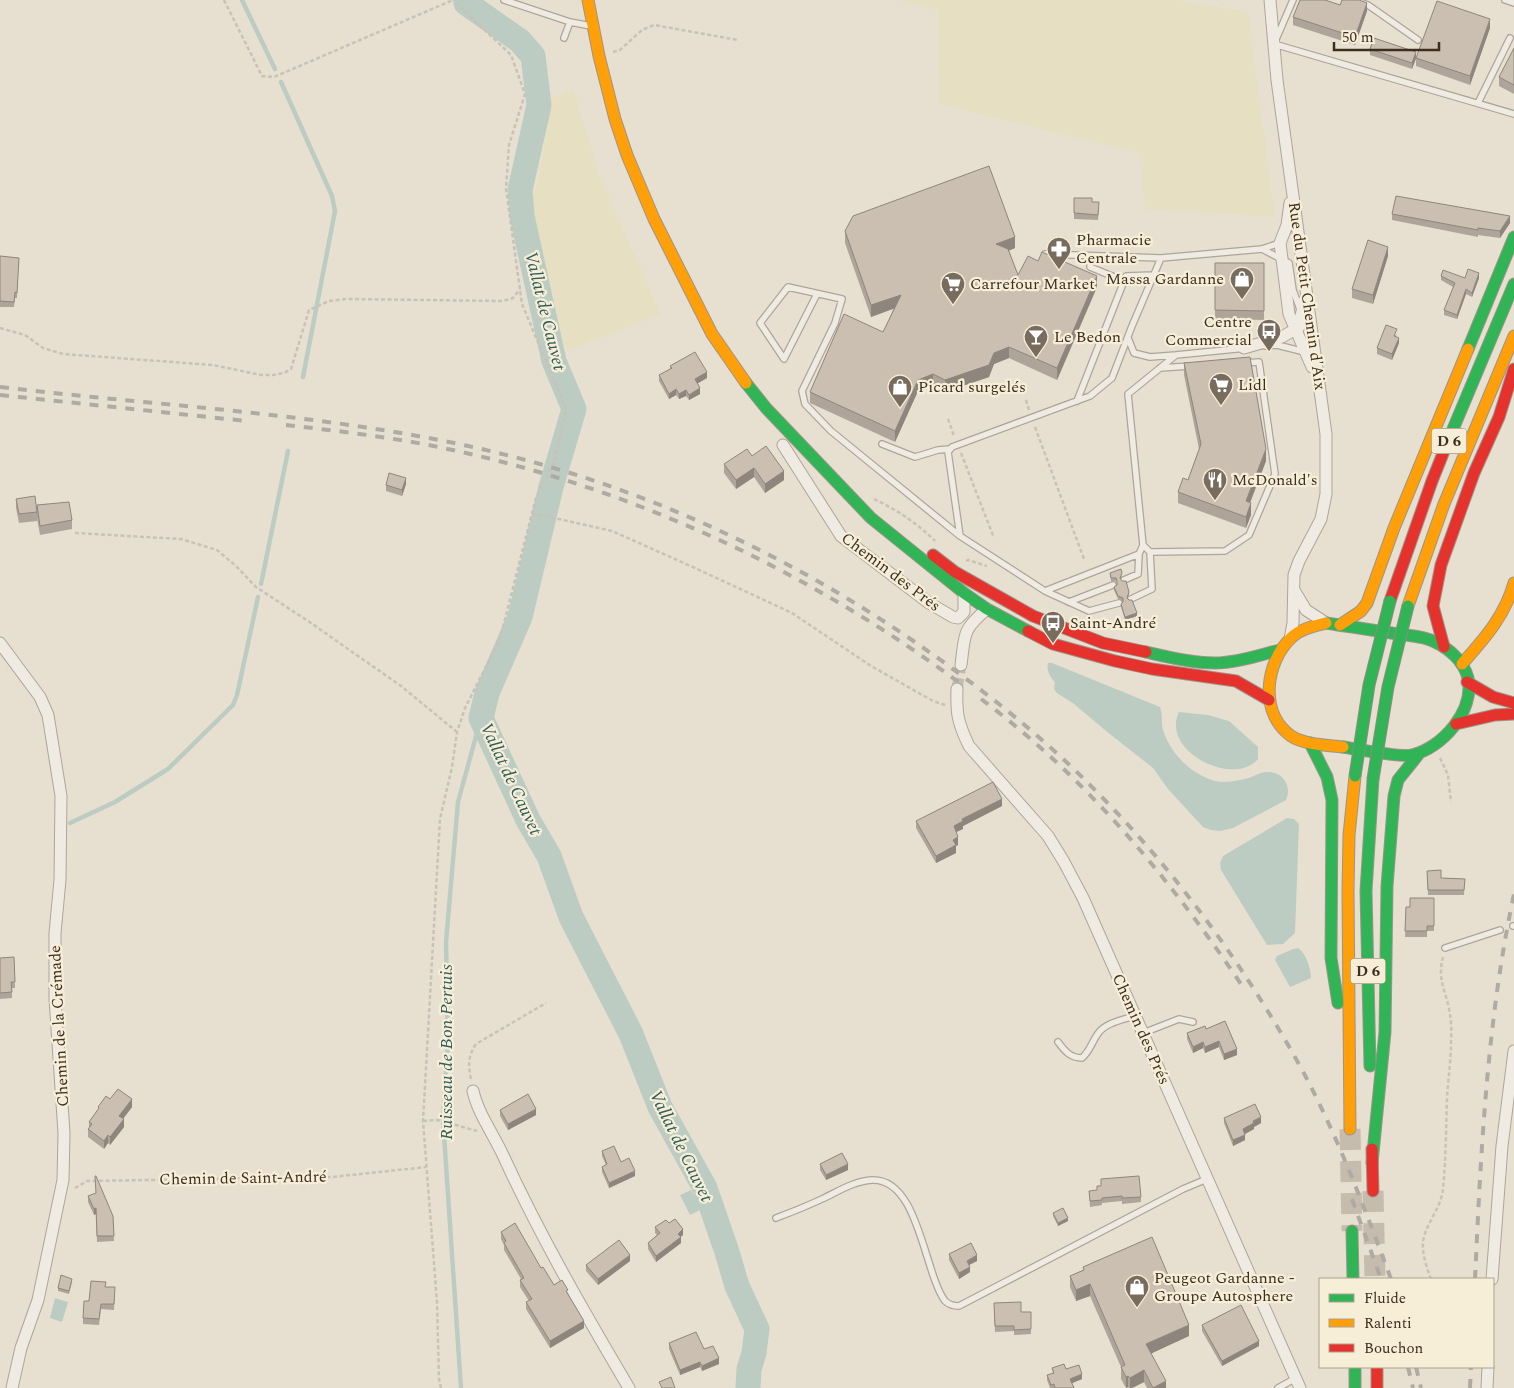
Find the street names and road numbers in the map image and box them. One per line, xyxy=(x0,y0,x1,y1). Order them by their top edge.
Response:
street label: Rue du Petit Chemin d'Aix xyxy=(1282,200,1332,392)
road number: D 6 xyxy=(1432,428,1466,454)
street label: Chemin des Prés xyxy=(836,527,946,617)
street label: Chemin de la Crémade xyxy=(43,945,75,1107)
road number: D 6 xyxy=(1350,958,1386,984)
street label: Chemin des Prés xyxy=(1106,970,1176,1088)
street label: Chemin de Saint-André xyxy=(159,1165,327,1191)

